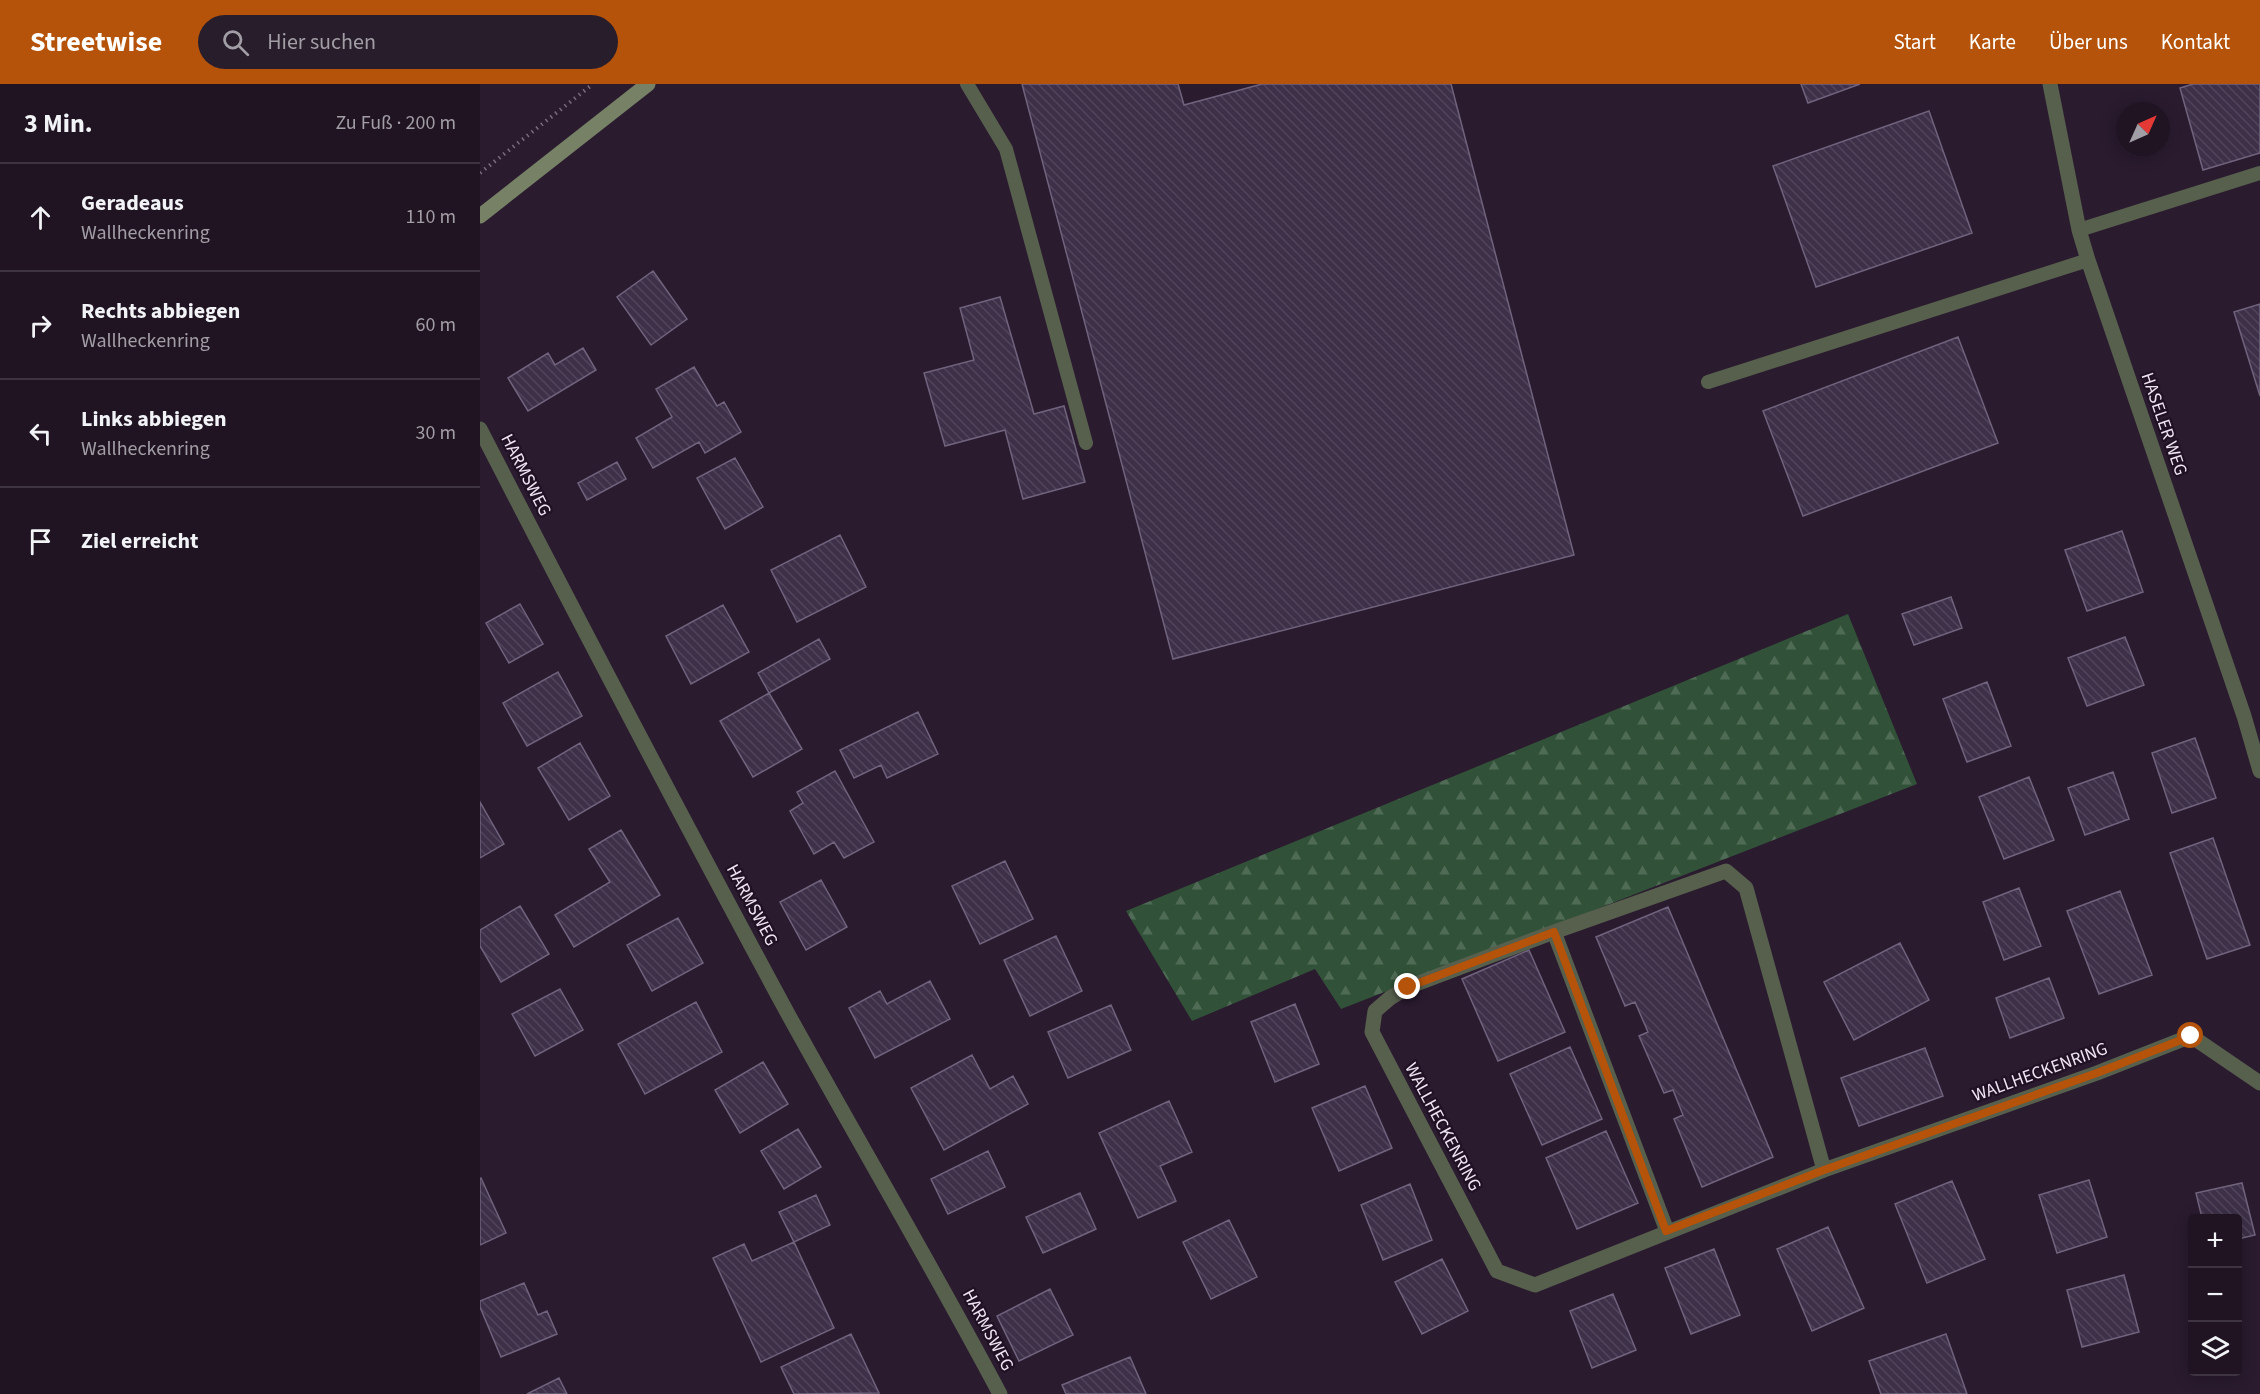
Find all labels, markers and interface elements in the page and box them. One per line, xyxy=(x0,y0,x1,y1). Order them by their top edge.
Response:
search box xyxy=(198,15,618,69)
text: Streetwise xyxy=(30,22,162,62)
icon: search xyxy=(219,26,252,59)
text: Hier suchen xyxy=(267,26,376,58)
text: Start xyxy=(1893,27,1936,57)
text: Karte xyxy=(1969,27,2016,57)
text: Über uns xyxy=(2049,27,2128,57)
text: Kontakt xyxy=(2161,27,2230,57)
north arrow xyxy=(2116,102,2170,156)
text: 3 Min. xyxy=(24,105,93,142)
text: Zu Fuß · 200 m xyxy=(335,109,456,137)
text: Geradeaus xyxy=(81,187,184,219)
icon: ahead xyxy=(24,201,57,234)
text: 110 m xyxy=(406,203,456,231)
text: Wallheckenring xyxy=(81,219,210,247)
text: Rechts abbiegen xyxy=(81,295,240,327)
icon: right xyxy=(24,309,57,342)
text: 60 m xyxy=(416,311,456,339)
text: Wallheckenring xyxy=(81,327,210,355)
street label: HASELER WEG xyxy=(2135,369,2193,479)
text: Links abbiegen xyxy=(81,403,227,435)
icon: left xyxy=(24,417,57,450)
text: 30 m xyxy=(416,419,456,447)
street label: HARMSWEG xyxy=(495,430,557,520)
text: Wallheckenring xyxy=(81,435,210,463)
icon: arrive xyxy=(24,525,57,558)
text: Ziel erreicht xyxy=(81,525,199,557)
street label: HARMSWEG xyxy=(720,860,784,950)
route end xyxy=(1394,973,1420,999)
route start xyxy=(2177,1022,2203,1048)
street label: WALLHECKENRING xyxy=(1969,1036,2111,1108)
street label: WALLHECKENRING xyxy=(1399,1058,1487,1196)
map controls xyxy=(2188,1214,2242,1376)
button: + xyxy=(2188,1214,2242,1268)
button: − xyxy=(2188,1268,2242,1322)
street label: HARMSWEG xyxy=(956,1285,1020,1375)
button: layers xyxy=(2188,1322,2242,1376)

